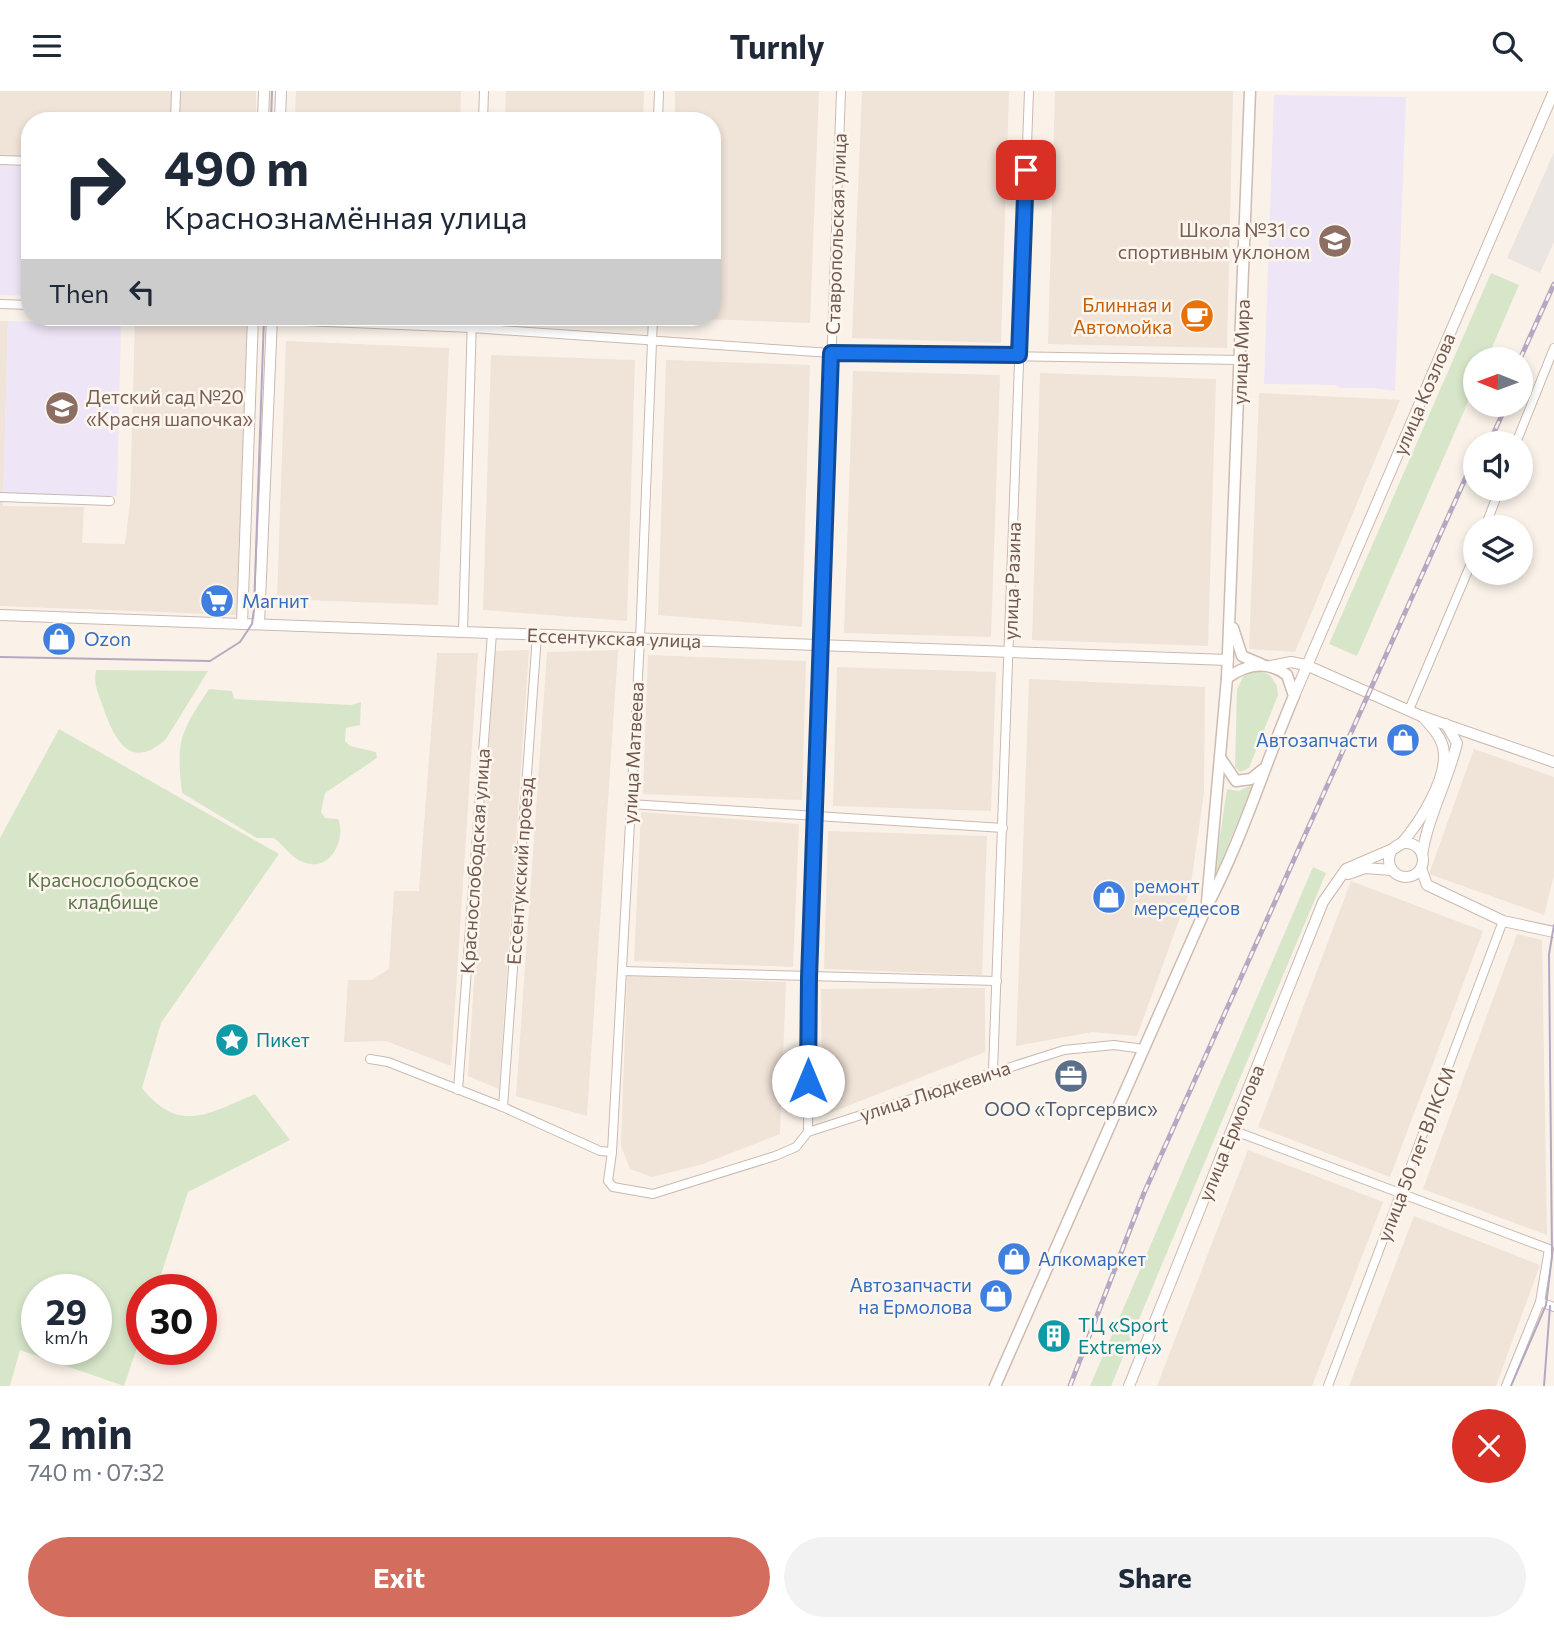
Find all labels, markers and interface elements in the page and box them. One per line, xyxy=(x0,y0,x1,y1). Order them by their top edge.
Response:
text: Turnly xyxy=(730,26,824,66)
icon: menu xyxy=(28,27,66,65)
icon: search xyxy=(1488,27,1526,65)
street label: Ставропольская улица xyxy=(820,133,851,335)
text: 490 m xyxy=(164,136,309,196)
icon: right xyxy=(49,140,140,231)
pin xyxy=(996,140,1056,200)
icon: arrive xyxy=(1007,151,1045,189)
text: Краснознамённая улица xyxy=(164,196,527,236)
place label: Школа №31 со спортивным уклоном xyxy=(1118,218,1310,263)
school or university icon: Школа №31 со спортивным уклоном xyxy=(1316,222,1354,260)
icon: left xyxy=(123,273,161,311)
text: Then xyxy=(49,277,109,308)
place label: Блинная и Автомойка xyxy=(1073,293,1172,338)
cafe icon: Блинная и Автомойка xyxy=(1178,297,1216,335)
street label: улица Мира xyxy=(1227,299,1254,405)
street label: улица Козлова xyxy=(1387,329,1460,458)
north arrow xyxy=(1463,347,1533,417)
map controls xyxy=(1463,347,1533,585)
place label: Детский сад №20 «Красня шапочка» xyxy=(86,385,253,430)
school or university icon: Детский сад №20 «Красня шапочка» xyxy=(43,389,81,427)
button: sound xyxy=(1463,431,1533,501)
button: layers xyxy=(1463,515,1533,585)
street label: улица Разина xyxy=(998,522,1025,640)
supermarket icon: Магнит xyxy=(198,582,236,620)
place label: Магнит xyxy=(242,589,309,612)
shop icon: Ozon xyxy=(40,620,78,658)
street label: Ессентукская улица xyxy=(526,623,702,652)
place label: Ozon xyxy=(84,627,131,650)
street label: улица Матвеева xyxy=(617,681,648,825)
shop icon: Автозапчасти xyxy=(1384,721,1422,759)
place label: Автозапчасти xyxy=(1256,728,1378,751)
street label: Краснослободская улица xyxy=(455,748,494,974)
street label: Ессентукский проезд xyxy=(501,776,538,966)
park label: Краснослободское кладбище xyxy=(27,868,199,913)
place label: ремонт мерседесов xyxy=(1134,874,1240,919)
shop icon: ремонт мерседесов xyxy=(1090,878,1128,916)
place icon: Пикет xyxy=(213,1021,251,1059)
place label: Пикет xyxy=(256,1028,310,1051)
position arrow xyxy=(771,1044,845,1118)
street label: улица Людкевича xyxy=(857,1055,1013,1126)
office icon: ООО «Торгсервис» xyxy=(1052,1057,1090,1095)
street label: улица Ермолова xyxy=(1193,1061,1268,1204)
street label: улица 50 лет ВЛКСМ xyxy=(1371,1063,1460,1245)
place label: ООО «Торгсервис» xyxy=(984,1097,1158,1120)
shop icon: Алкомаркет xyxy=(995,1240,1033,1278)
place label: Алкомаркет xyxy=(1038,1247,1146,1270)
place label: Автозапчасти на Ермолова xyxy=(850,1273,972,1318)
speed limit sign: 30 xyxy=(126,1274,217,1365)
shop icon: Автозапчасти на Ермолова xyxy=(977,1277,1015,1315)
text: 29 xyxy=(46,1289,87,1332)
place label: ТЦ «Sport Extreme» xyxy=(1078,1313,1168,1358)
building icon: ТЦ «Sport Extreme» xyxy=(1035,1317,1073,1355)
text: km/h xyxy=(45,1326,88,1348)
text: 2 min xyxy=(28,1406,133,1458)
button: close xyxy=(1452,1409,1526,1483)
text: 740 m · 07:32 xyxy=(28,1458,165,1486)
button: Exit xyxy=(28,1537,770,1617)
button: Share xyxy=(784,1537,1526,1617)

